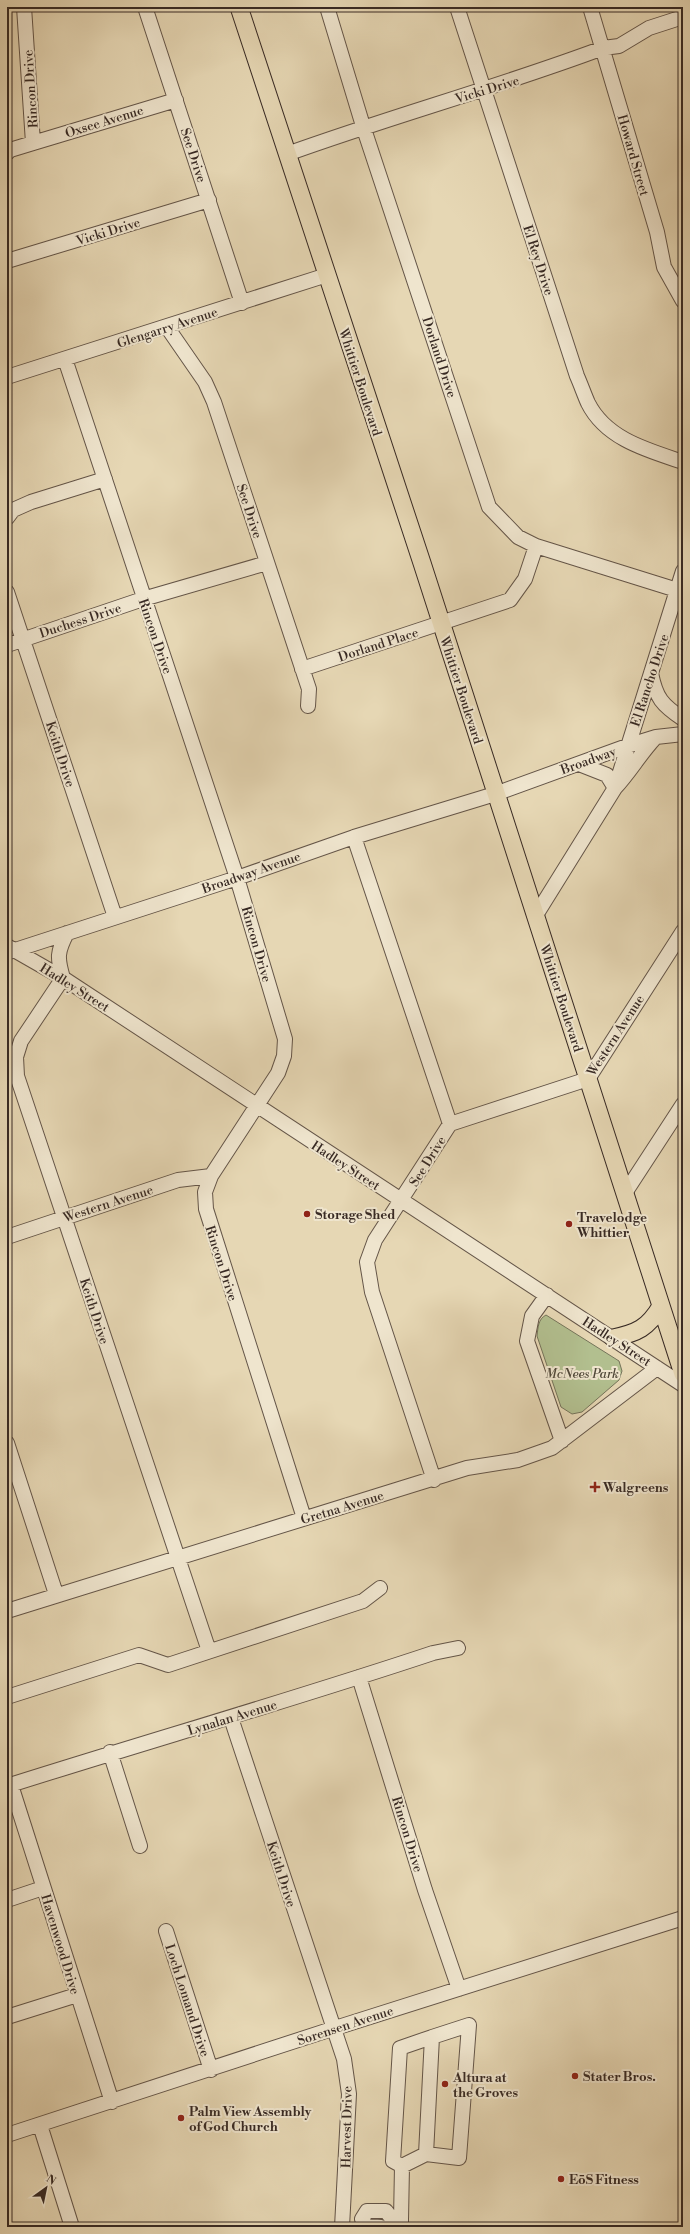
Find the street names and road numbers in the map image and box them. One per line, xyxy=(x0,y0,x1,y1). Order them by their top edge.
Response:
street label: Rincon Drive xyxy=(20,49,42,129)
street label: Vicki Drive xyxy=(452,72,522,108)
street label: Oxsee Avenue xyxy=(63,102,146,141)
street label: Howard Street xyxy=(614,113,652,198)
street label: See Drive xyxy=(177,126,210,185)
street label: Vicki Drive xyxy=(73,214,143,250)
street label: El Rey Drive xyxy=(519,223,557,298)
street label: Glengarry Avenue xyxy=(115,304,220,352)
street label: Dorland Drive xyxy=(418,315,460,400)
street label: Whittier Boulevard xyxy=(335,326,385,439)
street label: See Drive xyxy=(233,482,266,541)
street label: Rincon Drive xyxy=(135,597,176,676)
street label: Duchess Drive xyxy=(37,600,124,642)
street label: Dorland Place xyxy=(336,624,421,665)
street label: El Rancho Drive xyxy=(627,632,673,729)
street label: Whittier Boulevard xyxy=(436,634,486,747)
street label: Keith Drive xyxy=(42,719,78,790)
street label: Broadway xyxy=(557,743,619,779)
street label: Broadway Avenue xyxy=(199,848,303,898)
street label: Rincon Drive xyxy=(238,904,275,985)
street label: Whittier Boulevard xyxy=(536,942,586,1055)
street label: Hadley Street xyxy=(37,960,113,1016)
street label: Western Avenue xyxy=(583,992,648,1080)
street label: See Drive xyxy=(406,1133,450,1190)
street label: Hadley Street xyxy=(308,1138,383,1194)
street label: Western Avenue xyxy=(60,1182,156,1226)
street label: Rincon Drive xyxy=(201,1224,241,1303)
street label: Keith Drive xyxy=(76,1276,112,1347)
street label: Hadley Street xyxy=(579,1314,654,1370)
street label: Gretna Avenue xyxy=(299,1488,386,1528)
street label: Lynalan Avenue xyxy=(186,1697,279,1739)
street label: Rincon Drive xyxy=(388,1794,426,1875)
street label: Keith Drive xyxy=(263,1839,299,1910)
street label: Havenwood Drive xyxy=(37,1892,83,1997)
street label: Loch Lomand Drive xyxy=(161,1942,213,2059)
street label: Sorensen Avenue xyxy=(295,2003,396,2049)
street label: Harvest Drive xyxy=(338,2085,356,2168)

